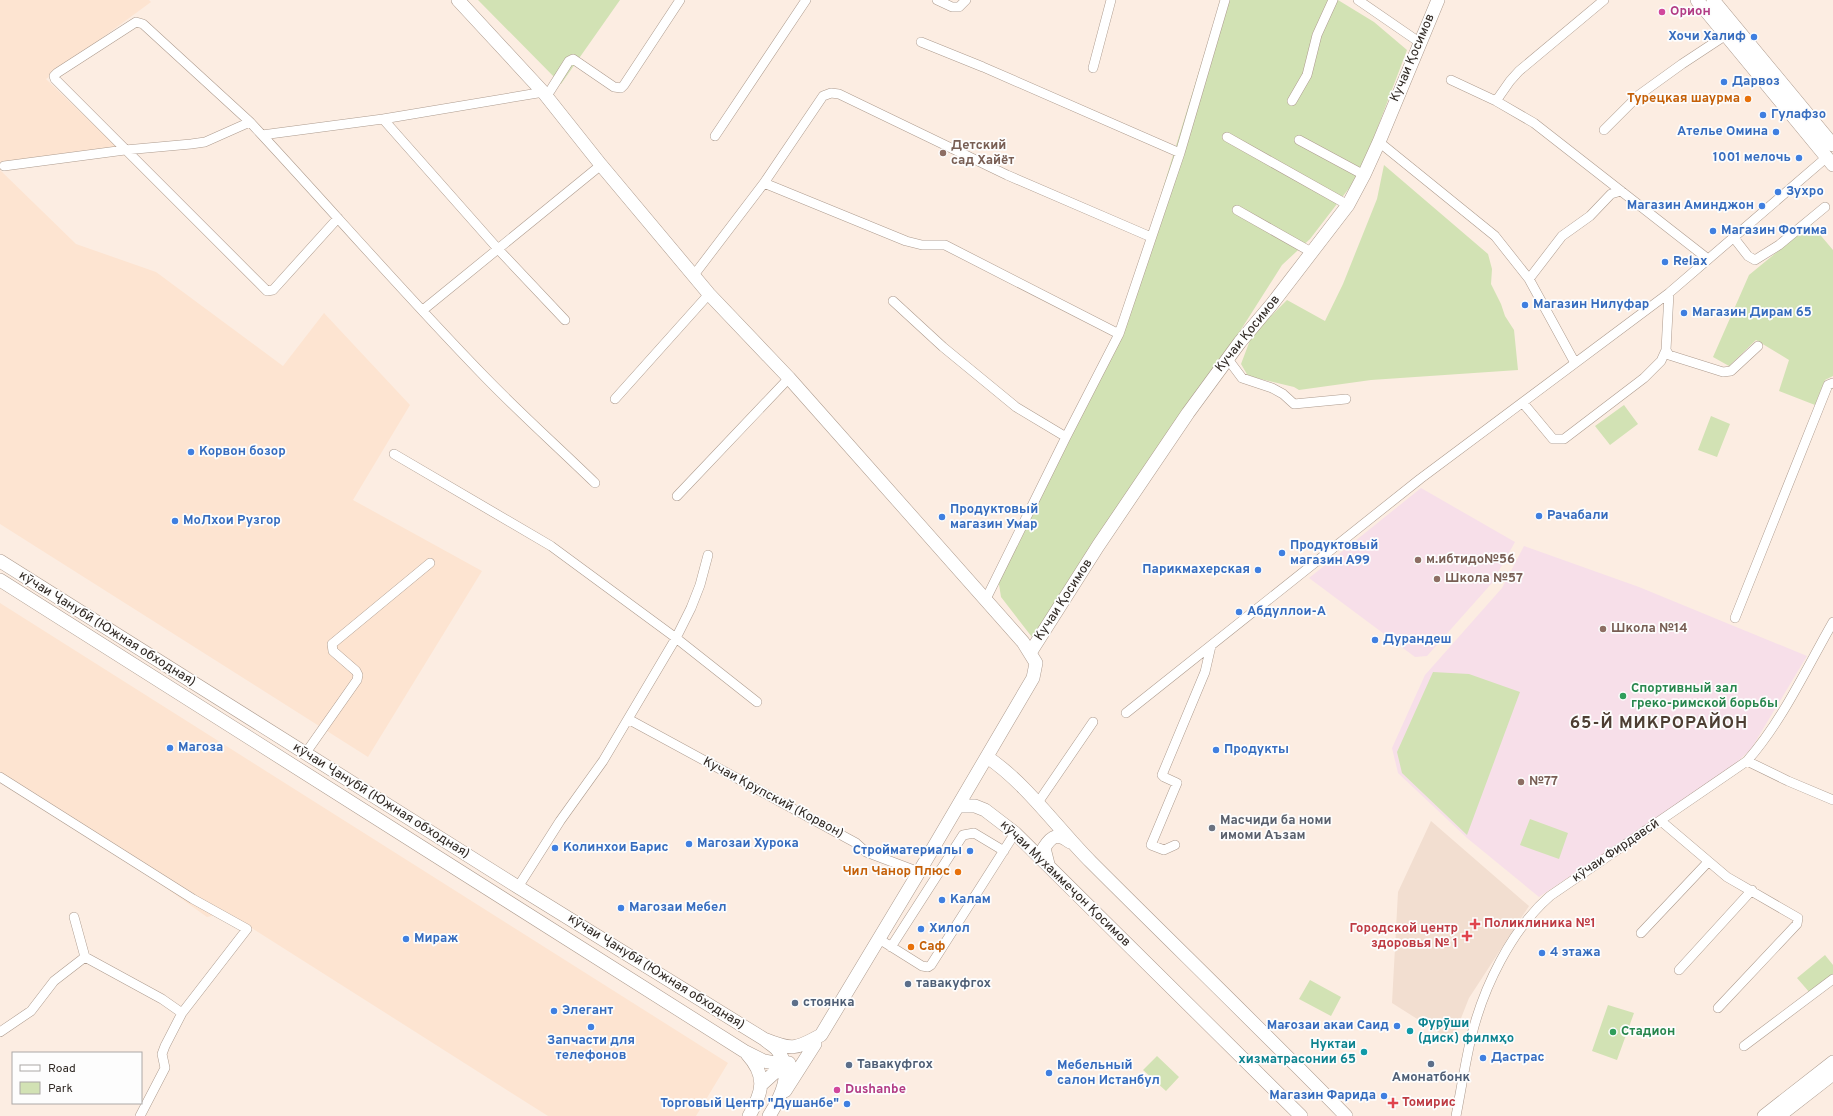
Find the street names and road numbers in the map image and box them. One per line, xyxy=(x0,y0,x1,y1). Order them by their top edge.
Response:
street label: Кучаи Қосимов xyxy=(1387,11,1439,105)
street label: Кучаи Қосимов xyxy=(1212,292,1284,376)
street label: Кучаи Қосимов xyxy=(1032,556,1096,644)
street label: кӯчаи Ҷанубӣ (Южная обходная) xyxy=(16,568,198,690)
street label: кӯчаи Ҷанубӣ (Южная обходная) xyxy=(290,740,472,862)
street label: Кучаи Крупский (Корвон) xyxy=(700,754,846,842)
street label: кӯчаи Фирдавсӣ xyxy=(1569,816,1663,886)
street label: кӯчаи Мухаммеҷон Қосимов xyxy=(996,817,1134,951)
street label: кӯчаи Ҷанубӣ (Южная обходная) xyxy=(565,911,747,1033)

